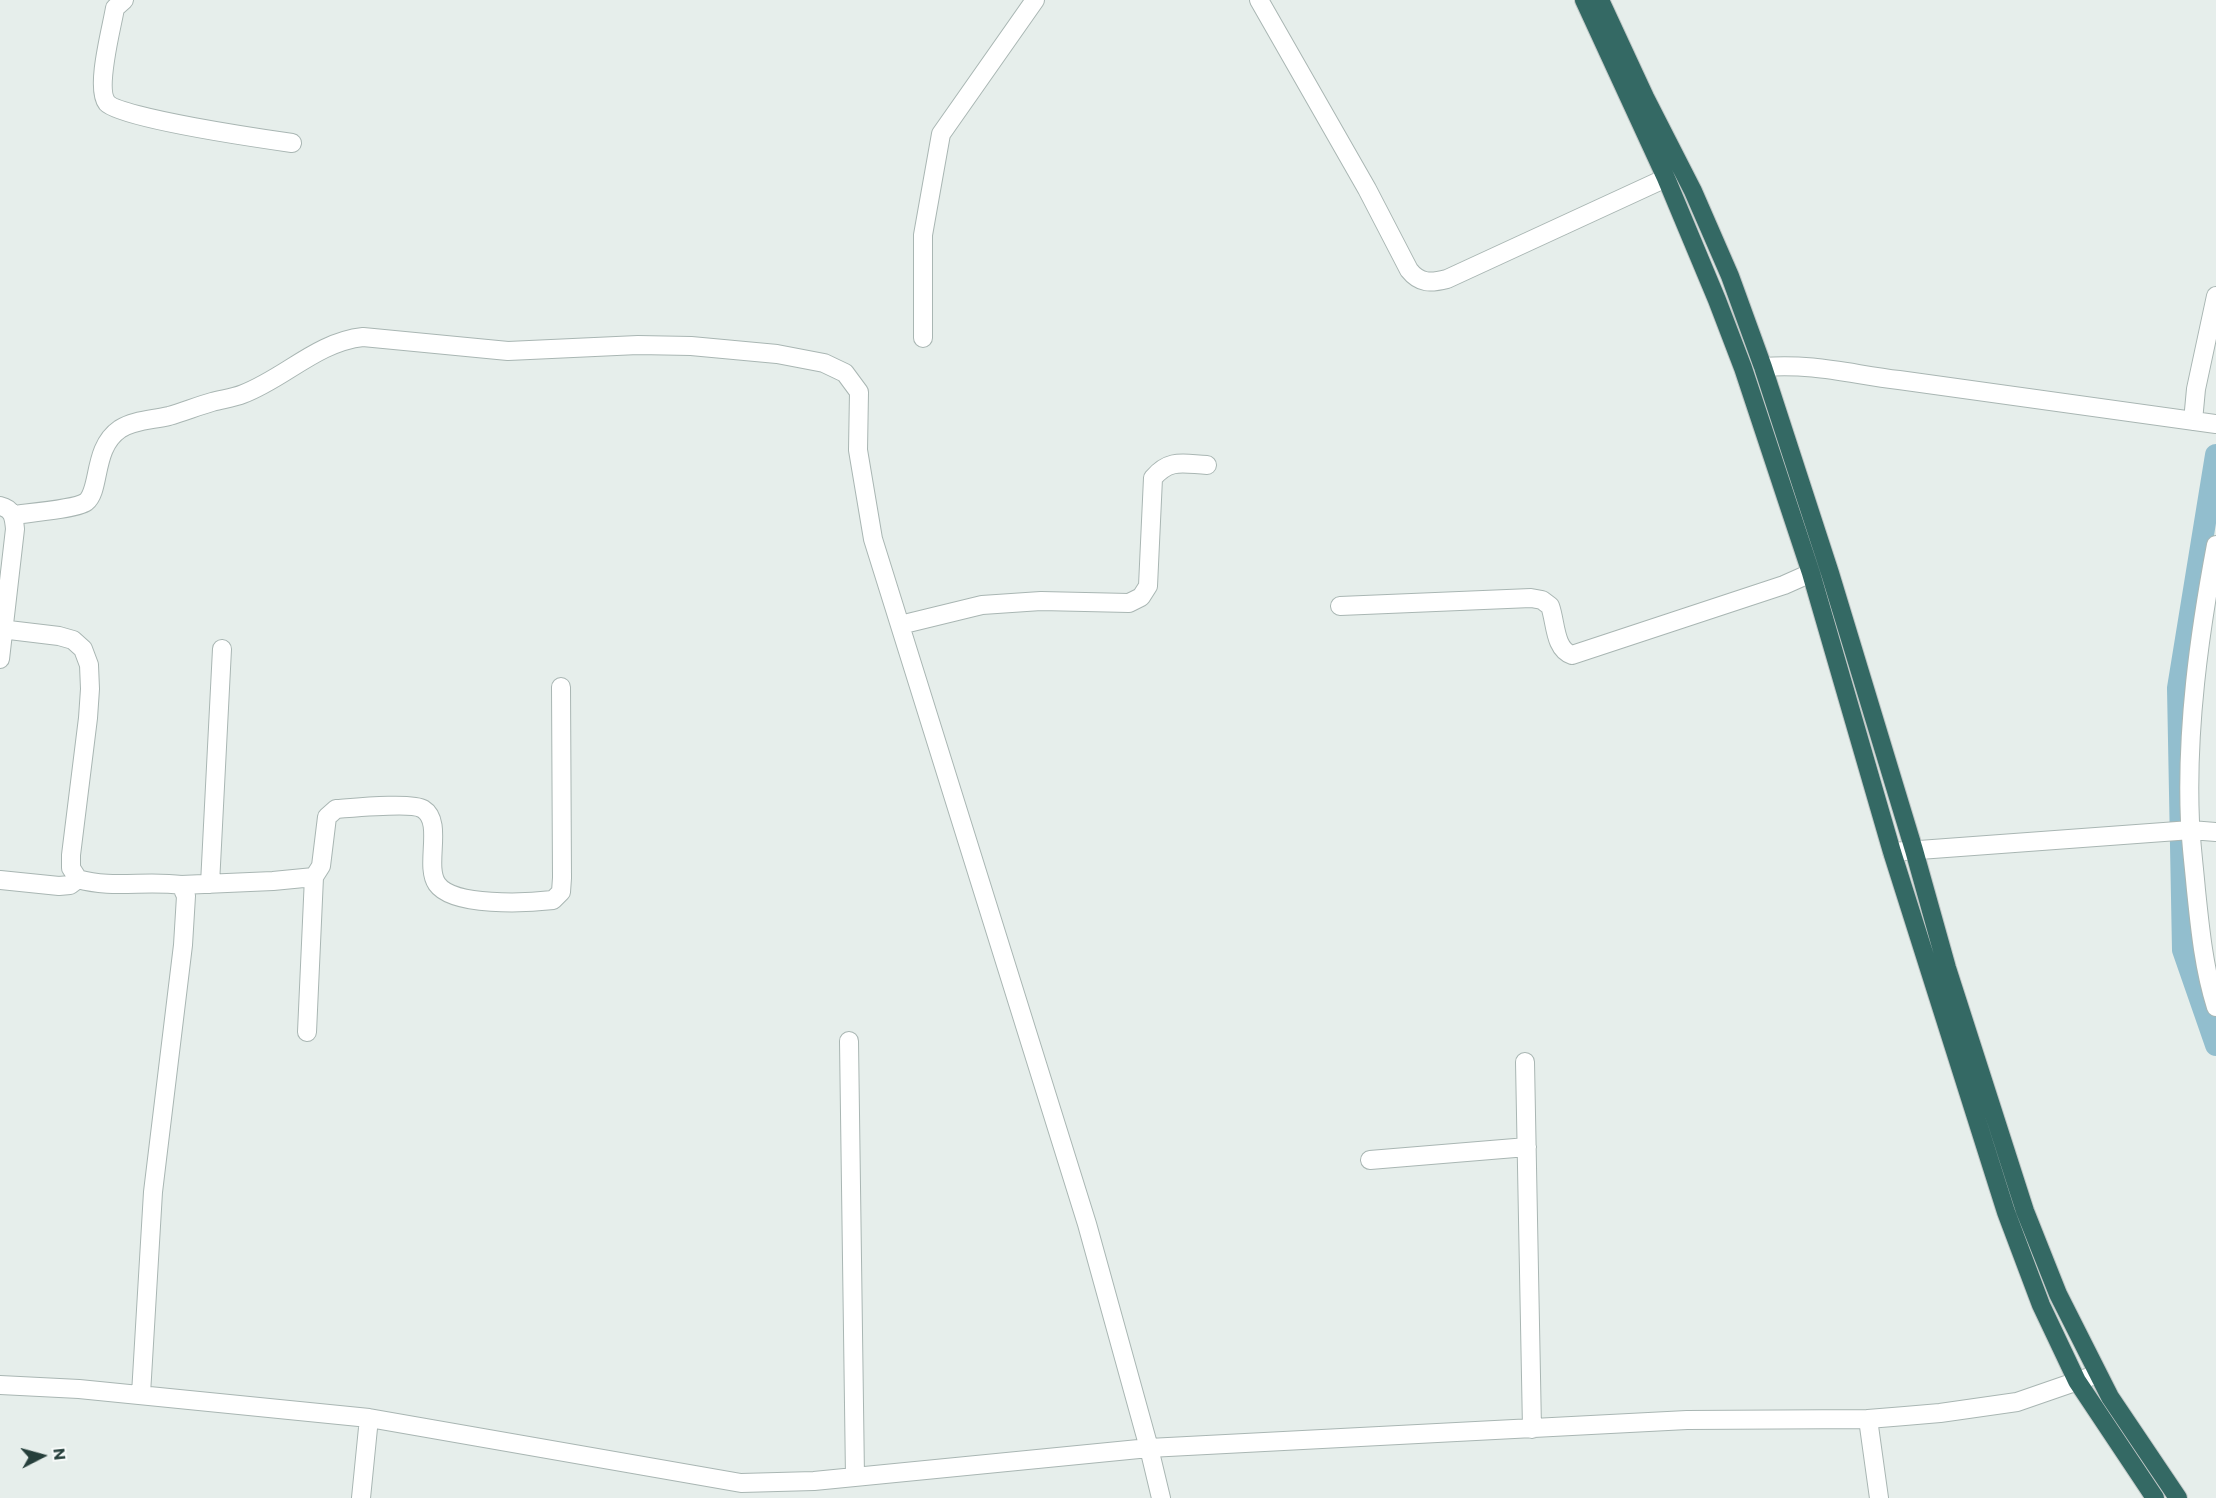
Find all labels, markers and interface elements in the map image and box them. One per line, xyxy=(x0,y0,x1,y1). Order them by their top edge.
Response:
north arrow xyxy=(12,1426,72,1486)
text: N xyxy=(50,1447,70,1461)

